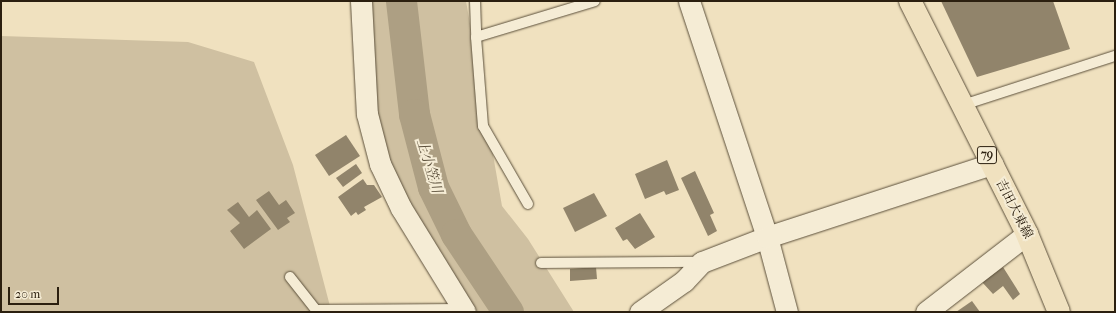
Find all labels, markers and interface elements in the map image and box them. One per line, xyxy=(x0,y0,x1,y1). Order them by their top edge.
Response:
water label: 上小笠川 xyxy=(413,137,445,195)
road number: 79 xyxy=(976,145,998,165)
street label: 吉田大東線 xyxy=(992,177,1036,241)
scale bar xyxy=(10,279,61,305)
text: 20 m xyxy=(15,287,40,301)

